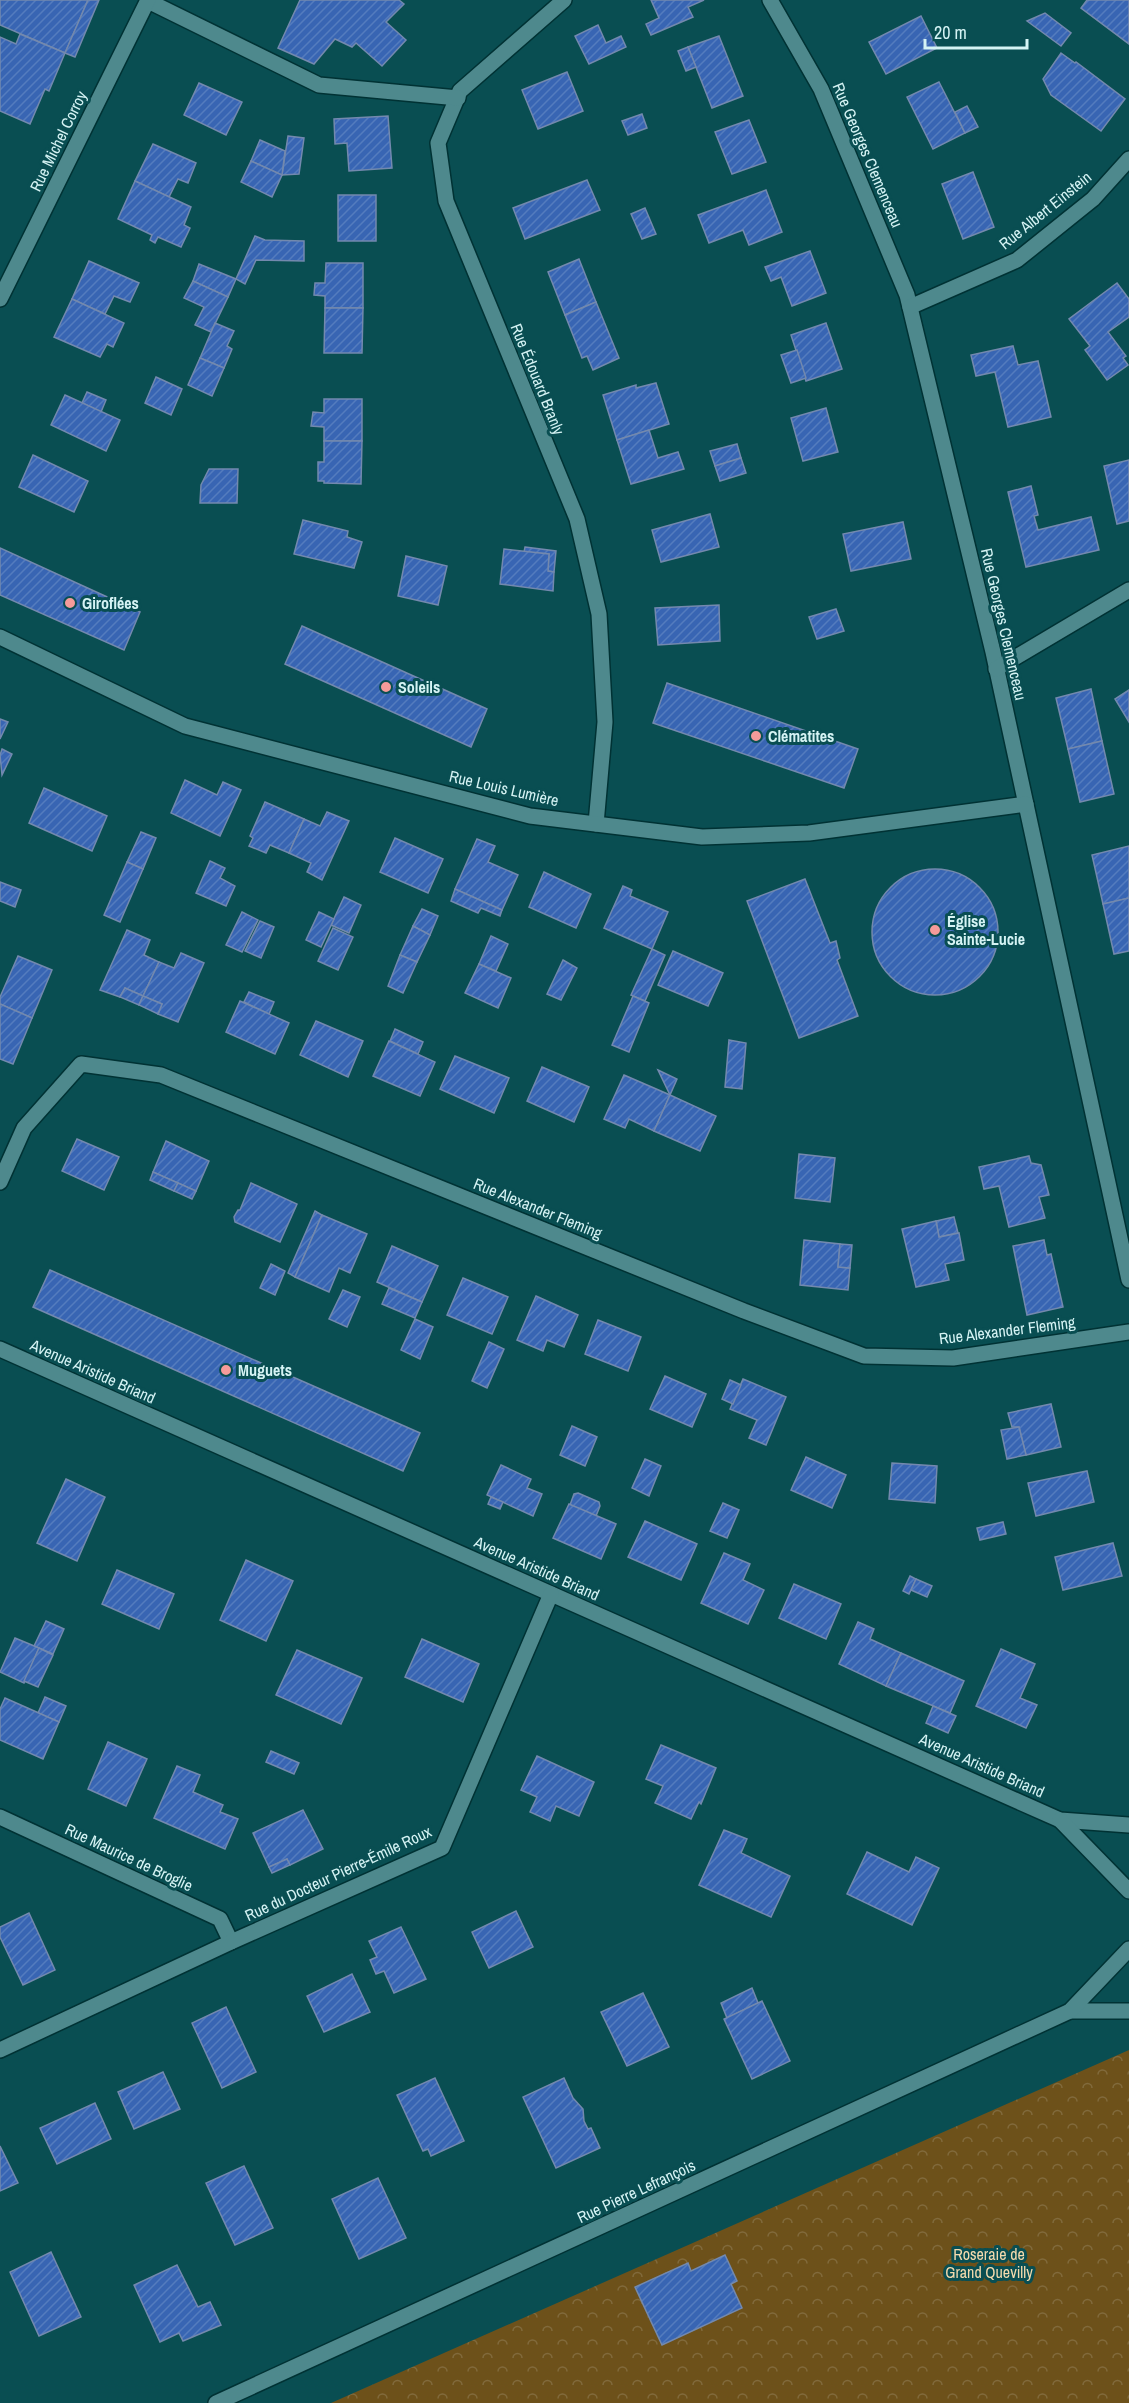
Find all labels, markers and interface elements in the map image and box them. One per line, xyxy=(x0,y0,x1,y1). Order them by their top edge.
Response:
scale bar xyxy=(925,12,1027,50)
text: 20 m xyxy=(934,20,967,45)
street label: Rue Georges Clemenceau xyxy=(828,79,908,231)
street label: Rue Michel Corroy xyxy=(24,87,92,195)
street label: Rue Albert Einstein xyxy=(994,166,1096,254)
street label: Rue Édouard Branly xyxy=(506,320,570,438)
street label: Rue Georges Clemenceau xyxy=(976,546,1032,702)
place label: Giroflées xyxy=(82,592,139,614)
marker: Giroflées xyxy=(63,596,77,610)
place label: Soleils xyxy=(398,676,440,698)
marker: Soleils xyxy=(379,680,393,694)
place label: Clématites xyxy=(768,725,834,747)
marker: Clématites xyxy=(749,729,763,743)
street label: Rue Louis Lumière xyxy=(447,765,561,811)
place label: Église Sainte-Lucie xyxy=(947,910,1025,950)
marker: Église Sainte-Lucie xyxy=(928,923,942,937)
street label: Rue Alexander Fleming xyxy=(470,1172,606,1244)
street label: Rue Alexander Fleming xyxy=(938,1311,1077,1349)
street label: Avenue Aristide Briand xyxy=(26,1333,159,1408)
place label: Muguets xyxy=(238,1359,292,1381)
marker: Muguets xyxy=(219,1363,233,1377)
street label: Avenue Aristide Briand xyxy=(470,1530,603,1605)
street label: Avenue Aristide Briand xyxy=(915,1727,1048,1802)
street label: Rue Maurice de Broglie xyxy=(62,1818,196,1896)
street label: Rue du Docteur Pierre-Émile Roux xyxy=(241,1820,435,1926)
street label: Rue Pierre Lefrançois xyxy=(573,2154,699,2228)
park label: Roseraie de Grand Quevilly xyxy=(945,2243,1033,2283)

